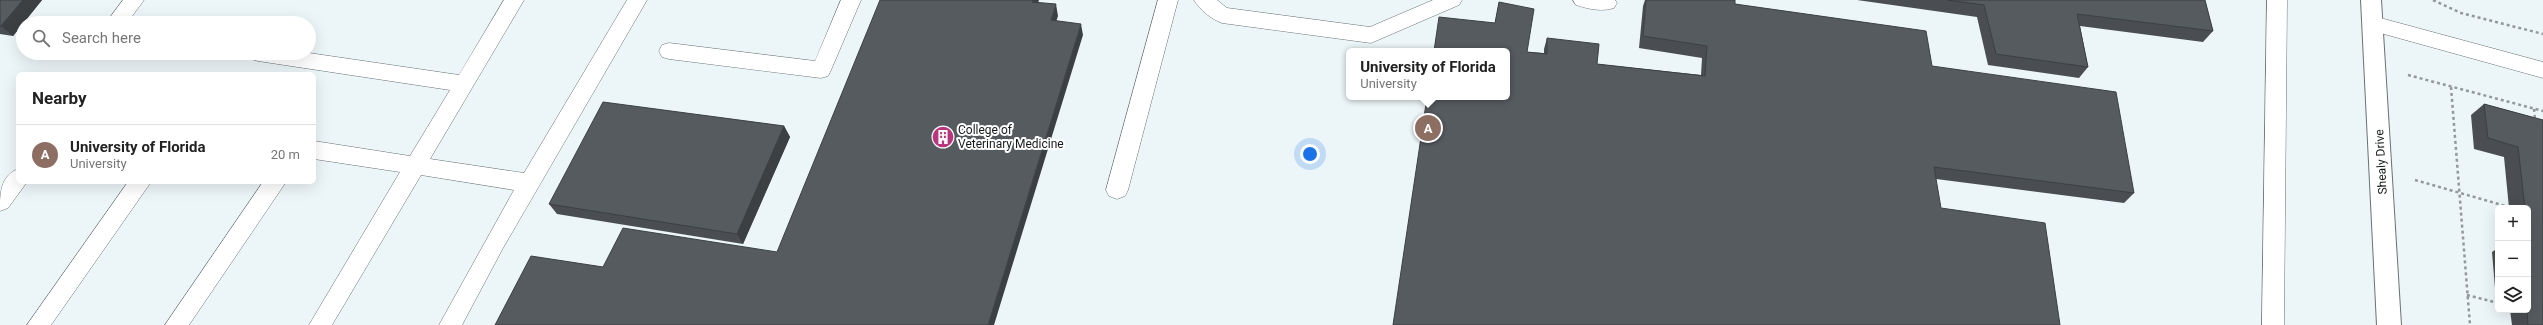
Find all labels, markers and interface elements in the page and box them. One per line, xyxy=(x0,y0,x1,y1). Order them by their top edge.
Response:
search box xyxy=(16,16,316,60)
icon: search xyxy=(30,27,52,49)
text: Search here xyxy=(62,29,141,47)
popup xyxy=(1346,48,1510,100)
text: University of Florida xyxy=(1360,58,1496,76)
text: University xyxy=(1360,76,1417,91)
text: Nearby xyxy=(32,88,87,108)
pin: A xyxy=(1415,113,1441,143)
place label: College of Veterinary Medicine xyxy=(958,123,1064,151)
building icon: College of Veterinary Medicine xyxy=(930,124,956,150)
street label: Shealy Drive xyxy=(2372,129,2390,195)
text: University of Florida xyxy=(70,138,206,156)
your location xyxy=(1300,144,1320,164)
text: A xyxy=(41,147,49,162)
text: 20 m xyxy=(271,147,300,162)
text: University xyxy=(70,156,127,171)
map controls xyxy=(2495,205,2531,313)
button: + xyxy=(2495,205,2531,241)
button: − xyxy=(2495,241,2531,277)
button: layers xyxy=(2495,277,2531,313)

